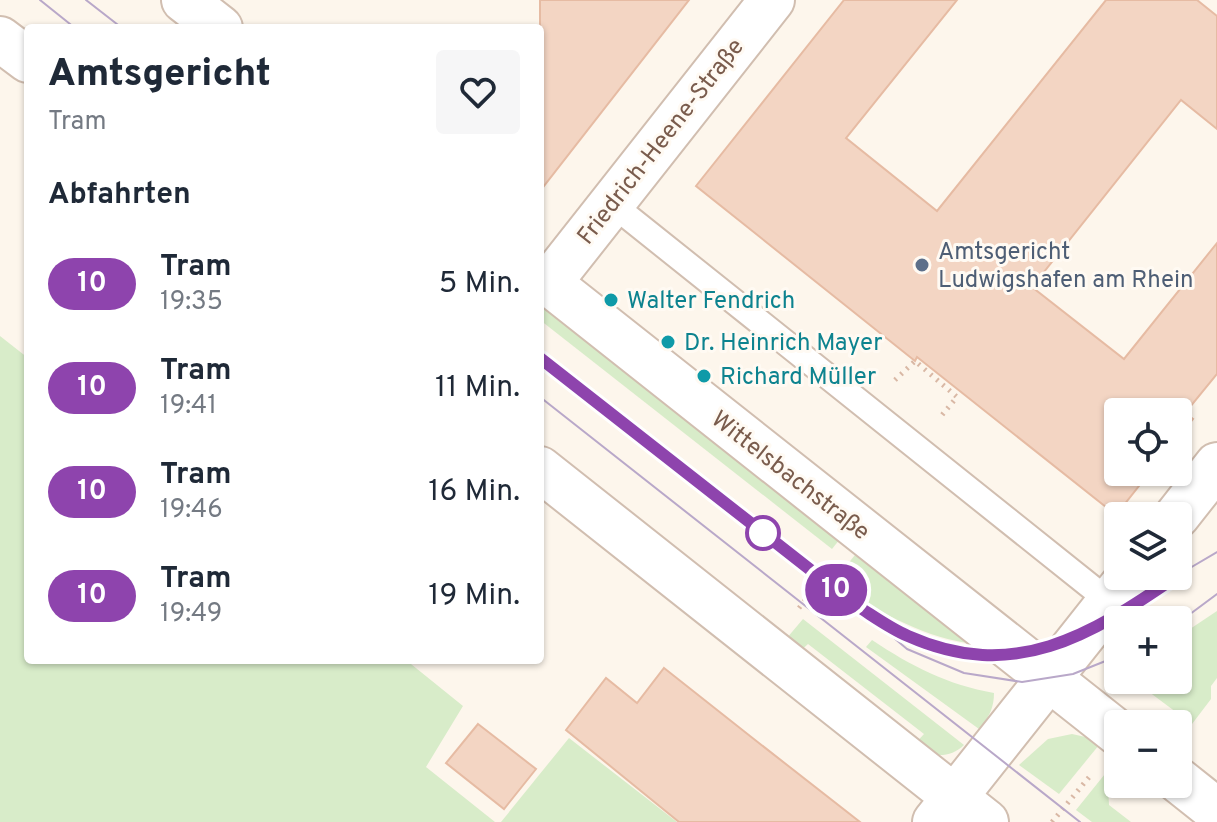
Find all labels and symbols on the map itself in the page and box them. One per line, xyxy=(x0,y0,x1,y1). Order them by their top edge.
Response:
street label: Friedrich-Heene-Straße xyxy=(572,33,751,251)
place label: Amtsgericht Ludwigshafen am Rhein xyxy=(938,238,1194,296)
marker: Amtsgericht Ludwigshafen am Rhein xyxy=(913,256,931,274)
place label: Walter Fendrich xyxy=(627,287,795,317)
marker: Walter Fendrich xyxy=(602,291,620,309)
place label: Dr. Heinrich Mayer xyxy=(684,329,882,359)
marker: Dr. Heinrich Mayer xyxy=(659,333,677,351)
place label: Richard Müller xyxy=(720,363,876,393)
marker: Richard Müller xyxy=(695,367,713,385)
street label: Wittelsbachstraße xyxy=(704,405,875,548)
unlabelled marker xyxy=(746,516,780,550)
line badge: 10 xyxy=(800,564,872,616)

